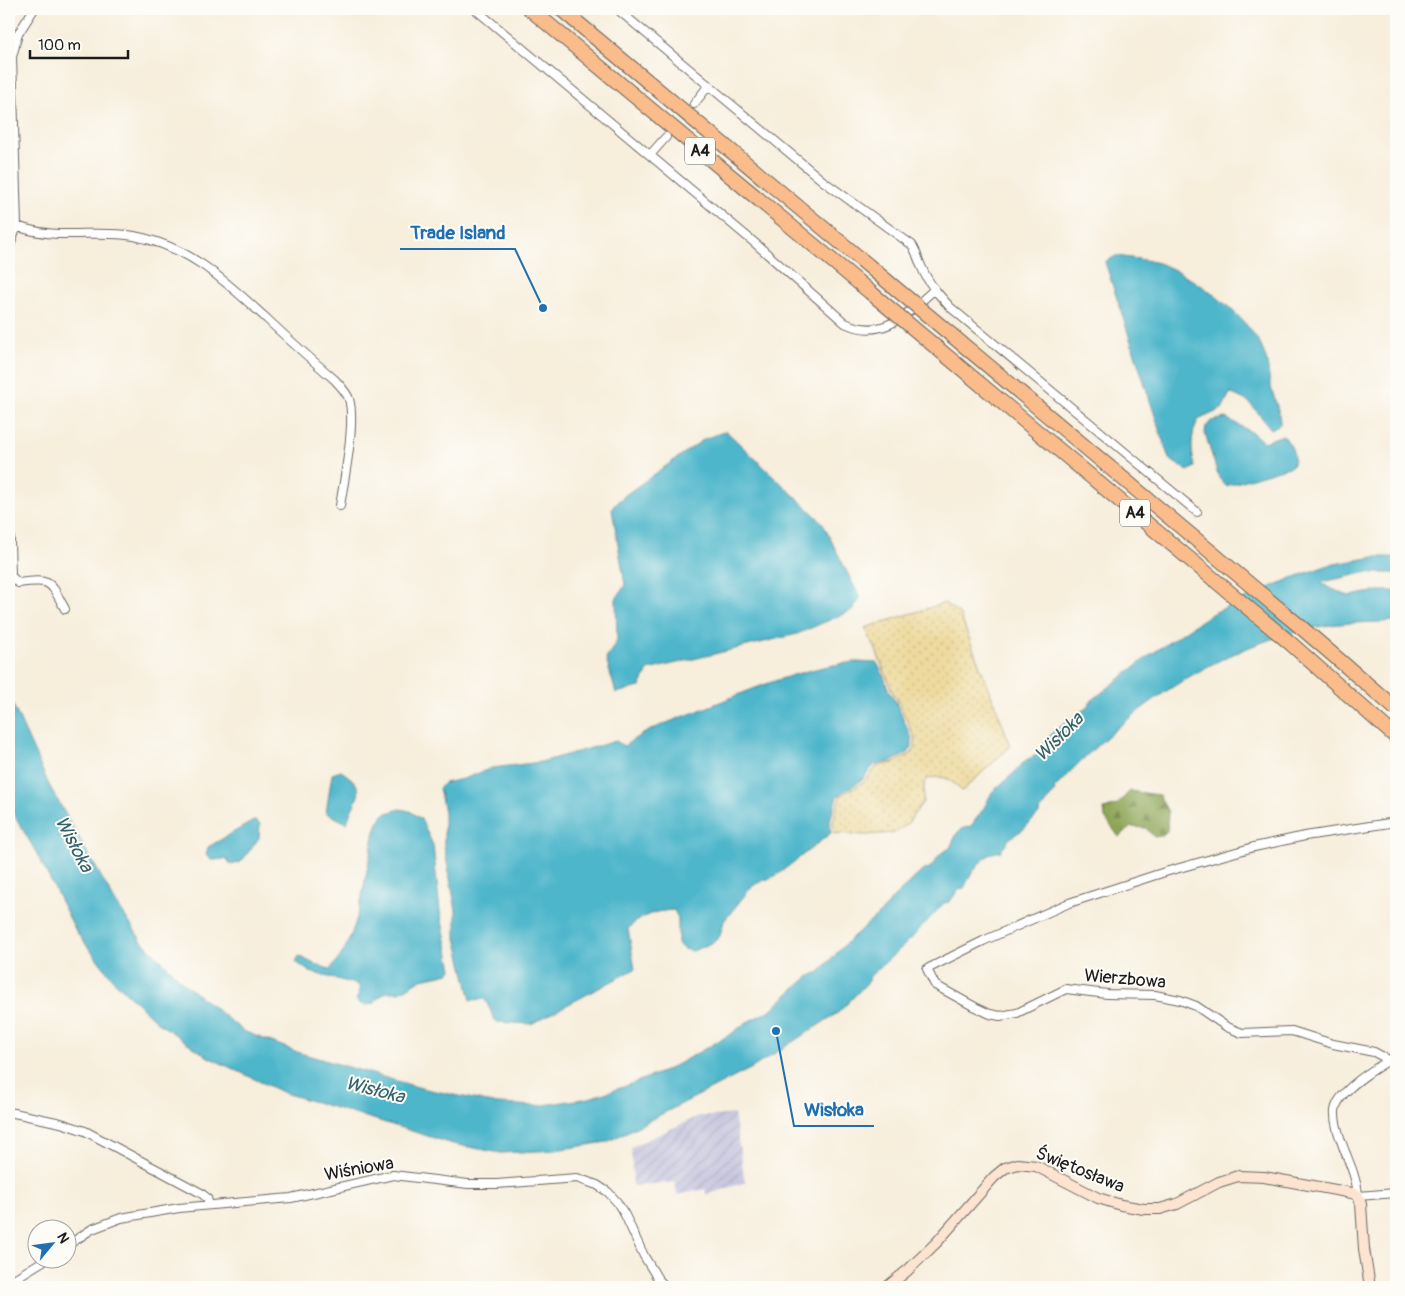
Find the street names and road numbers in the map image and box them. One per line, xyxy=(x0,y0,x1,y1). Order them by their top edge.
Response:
road number: A4 xyxy=(685,138,715,164)
road number: A4 xyxy=(1120,499,1150,526)
street label: Wierzbowa xyxy=(1083,964,1167,994)
street label: Świętosława xyxy=(1032,1142,1128,1198)
street label: Wiśniowa xyxy=(323,1152,395,1186)

